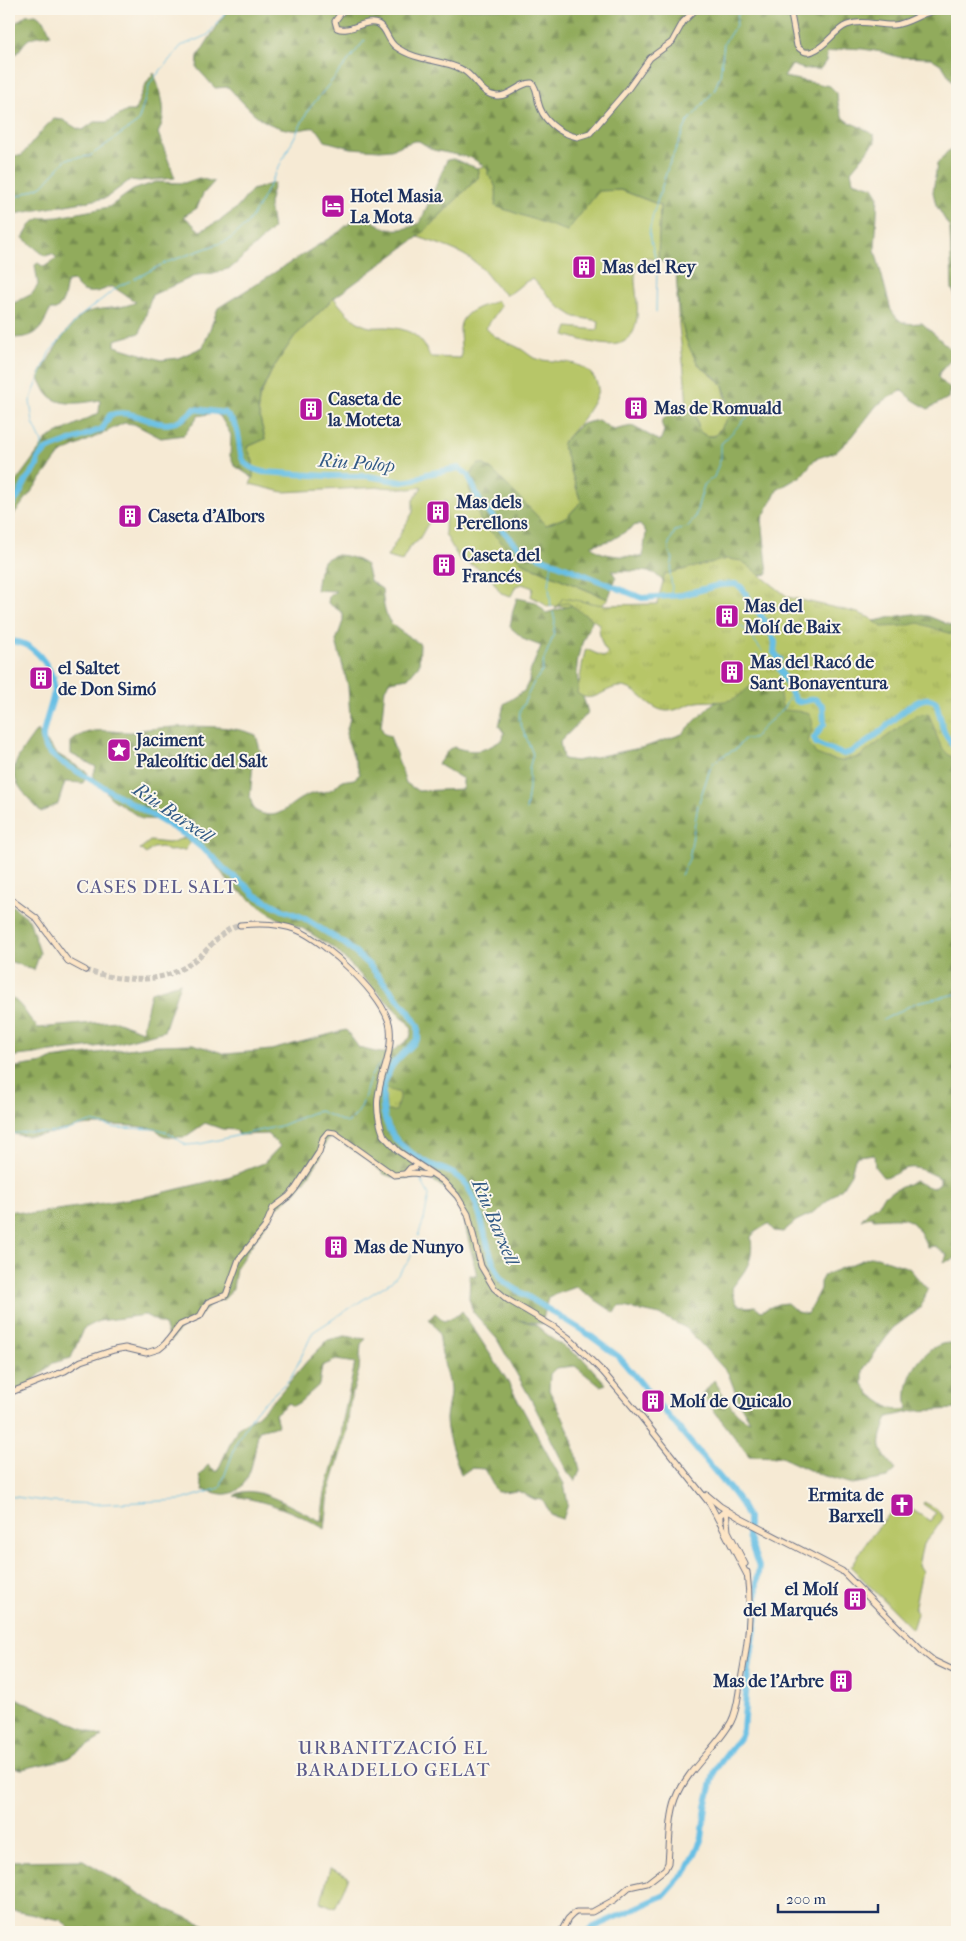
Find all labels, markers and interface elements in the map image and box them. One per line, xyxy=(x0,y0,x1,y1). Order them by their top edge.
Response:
place label: Hotel Masia La Mota xyxy=(350,186,443,228)
hotel icon: Hotel Masia La Mota xyxy=(320,193,346,219)
building icon: Mas del Rey xyxy=(571,254,597,280)
place label: Mas del Rey xyxy=(601,257,697,278)
place label: Caseta de la Moteta xyxy=(327,389,401,431)
building icon: Mas de Romuald xyxy=(623,395,649,421)
building icon: Caseta de la Moteta xyxy=(298,396,324,422)
place label: Mas de Romuald xyxy=(653,398,783,419)
water label: Riu Polop xyxy=(316,449,396,477)
place label: Mas dels Perellons xyxy=(455,492,528,534)
building icon: Mas dels Perellons xyxy=(425,499,451,525)
building icon: Caseta d'Albors xyxy=(117,503,143,529)
place label: Caseta d'Albors xyxy=(148,506,265,527)
place label: Caseta del Francés xyxy=(461,545,541,587)
building icon: Caseta del Francés xyxy=(431,552,457,578)
place label: Mas del Molí de Baix xyxy=(743,596,841,638)
building icon: Mas del Molí de Baix xyxy=(714,603,740,629)
place label: Mas del Racó de Sant Bonaventura xyxy=(749,652,889,694)
place label: el Saltet de Don Simó xyxy=(58,658,156,700)
building icon: Mas del Racó de Sant Bonaventura xyxy=(719,659,745,685)
building icon: el Saltet de Don Simó xyxy=(28,665,54,691)
place label: Jaciment Paleolític del Salt xyxy=(134,730,268,772)
place icon: Jaciment Paleolític del Salt xyxy=(106,737,132,763)
water label: Riu Barxell xyxy=(127,777,219,849)
district label: CASES DEL SALT xyxy=(76,876,238,898)
water label: Riu Barxell xyxy=(466,1174,524,1270)
building icon: Mas de Nunyo xyxy=(323,1234,349,1260)
place label: Mas de Nunyo xyxy=(353,1237,464,1258)
building icon: Molí de Quicalo xyxy=(640,1388,666,1414)
place label: Molí de Quicalo xyxy=(669,1391,791,1412)
place label: Ermita de Barxell xyxy=(808,1485,885,1527)
church icon: Ermita de Barxell xyxy=(889,1492,915,1518)
place label: el Molí del Marqués xyxy=(743,1579,839,1621)
building icon: el Molí del Marqués xyxy=(842,1586,868,1612)
building icon: Mas de l'Arbre xyxy=(828,1668,854,1694)
place label: Mas de l'Arbre xyxy=(712,1671,824,1692)
district label: URBANITZACIÓ EL BARADELLO GELAT xyxy=(295,1736,491,1781)
scale bar xyxy=(778,1881,878,1913)
text: 200 m xyxy=(786,1890,826,1908)

